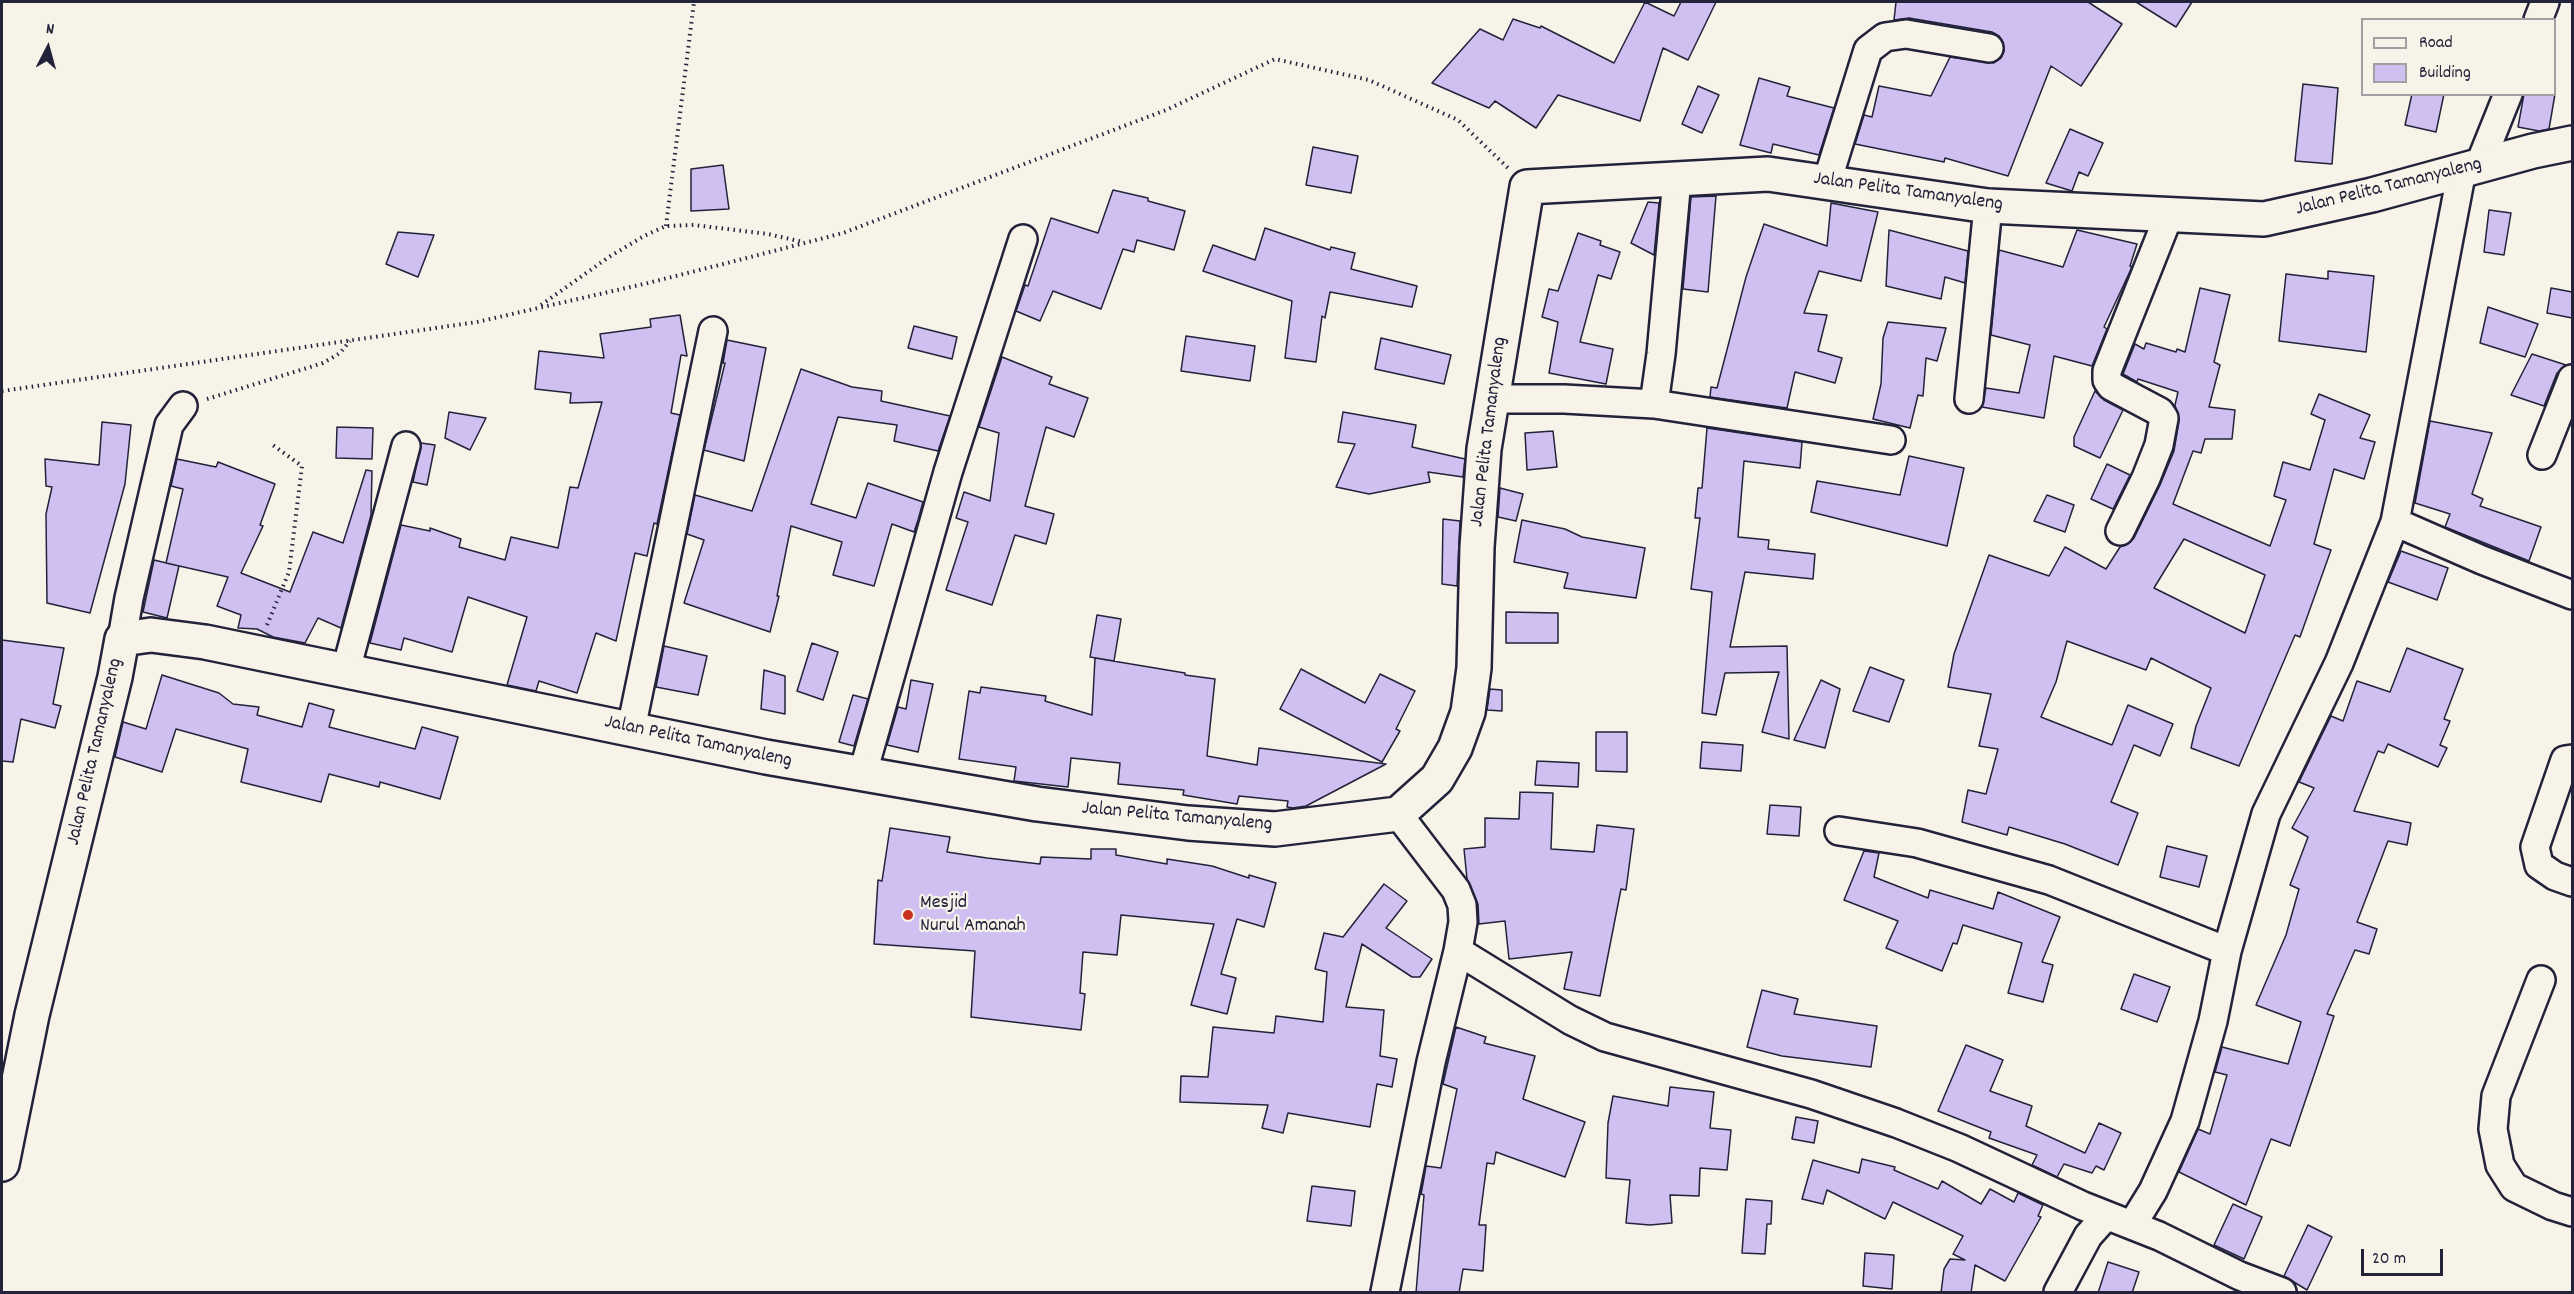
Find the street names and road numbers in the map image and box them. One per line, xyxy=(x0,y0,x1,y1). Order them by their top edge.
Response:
street label: Jalan Pelita Tamanyaleng xyxy=(2293,153,2485,223)
street label: Jalan Pelita Tamanyaleng xyxy=(1812,168,2004,218)
street label: Jalan Pelita Tamanyaleng xyxy=(1466,336,1514,528)
street label: Jalan Pelita Tamanyaleng xyxy=(63,656,129,848)
street label: Jalan Pelita Tamanyaleng xyxy=(602,711,794,775)
street label: Jalan Pelita Tamanyaleng xyxy=(1081,798,1273,838)

